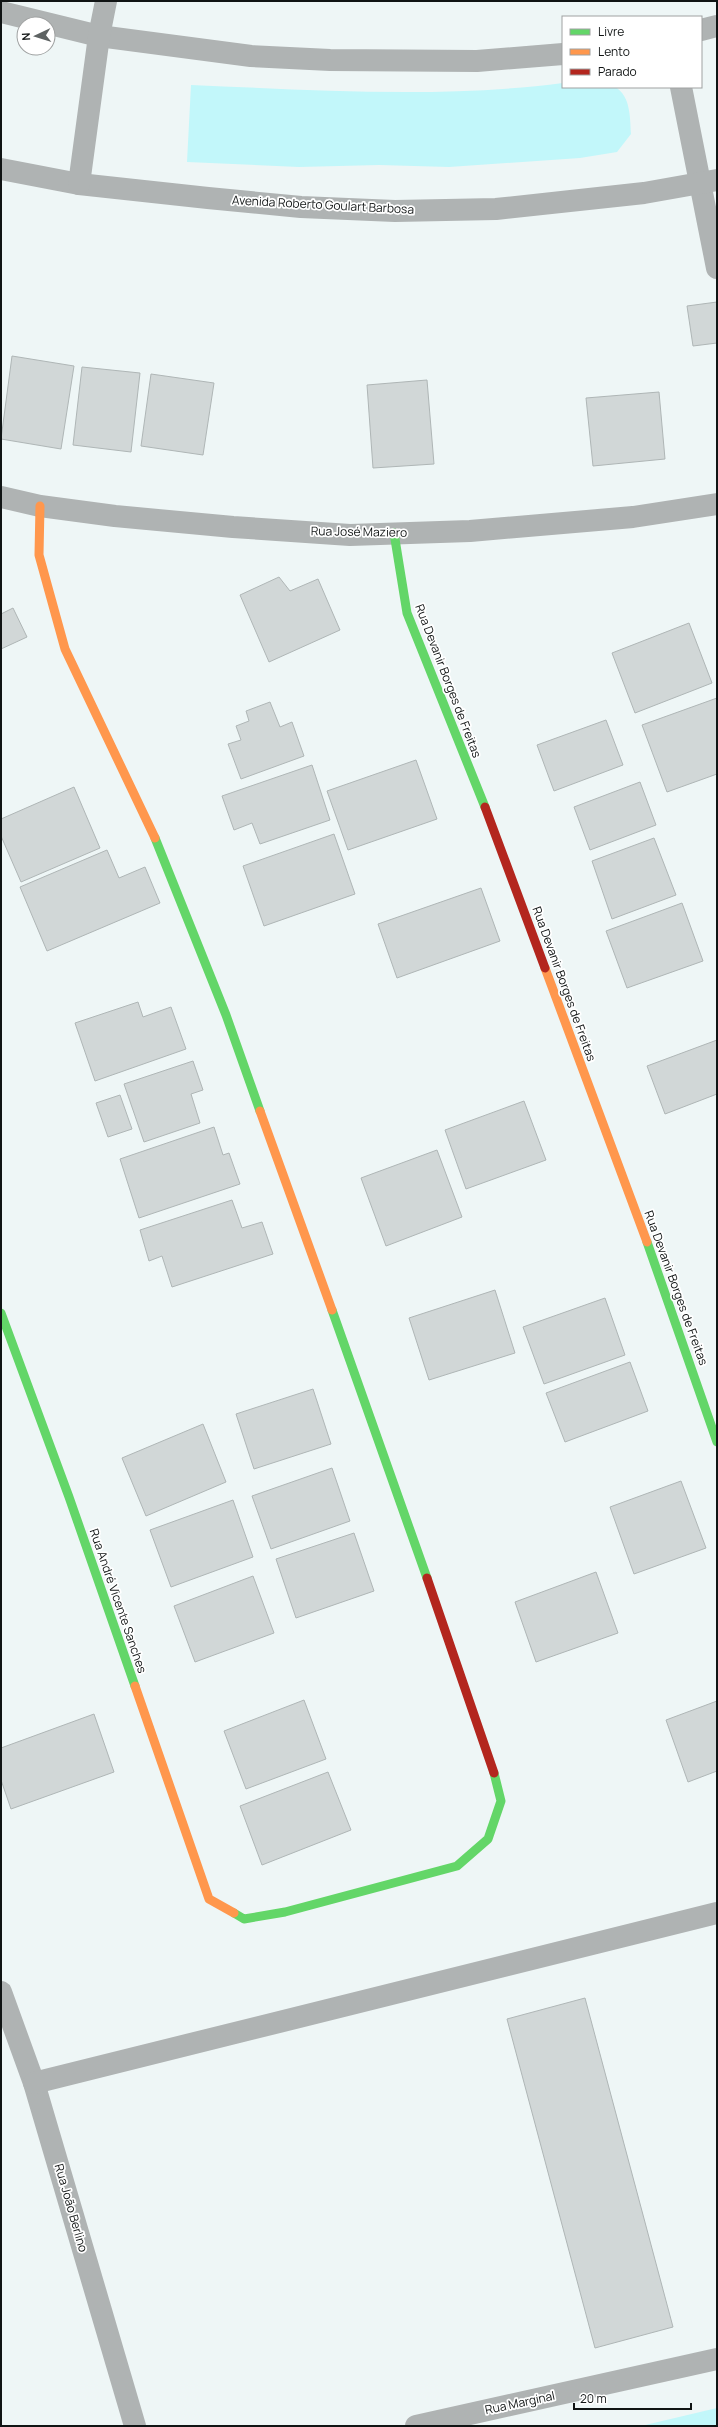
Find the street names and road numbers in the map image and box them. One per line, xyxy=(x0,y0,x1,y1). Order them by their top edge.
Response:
street label: Avenida Roberto Goulart Barbosa xyxy=(232,191,414,218)
street label: Rua José Maziero xyxy=(311,522,407,541)
street label: Rua Devanir Borges de Freitas xyxy=(411,602,486,760)
street label: Rua Devanir Borges de Freitas xyxy=(529,904,600,1063)
street label: Rua Devanir Borges de Freitas xyxy=(641,1208,712,1367)
street label: Rua André Vicente Sanches xyxy=(86,1526,151,1675)
street label: Rua João Berlino xyxy=(51,2162,92,2254)
street label: Rua Marginal xyxy=(483,2387,556,2418)

